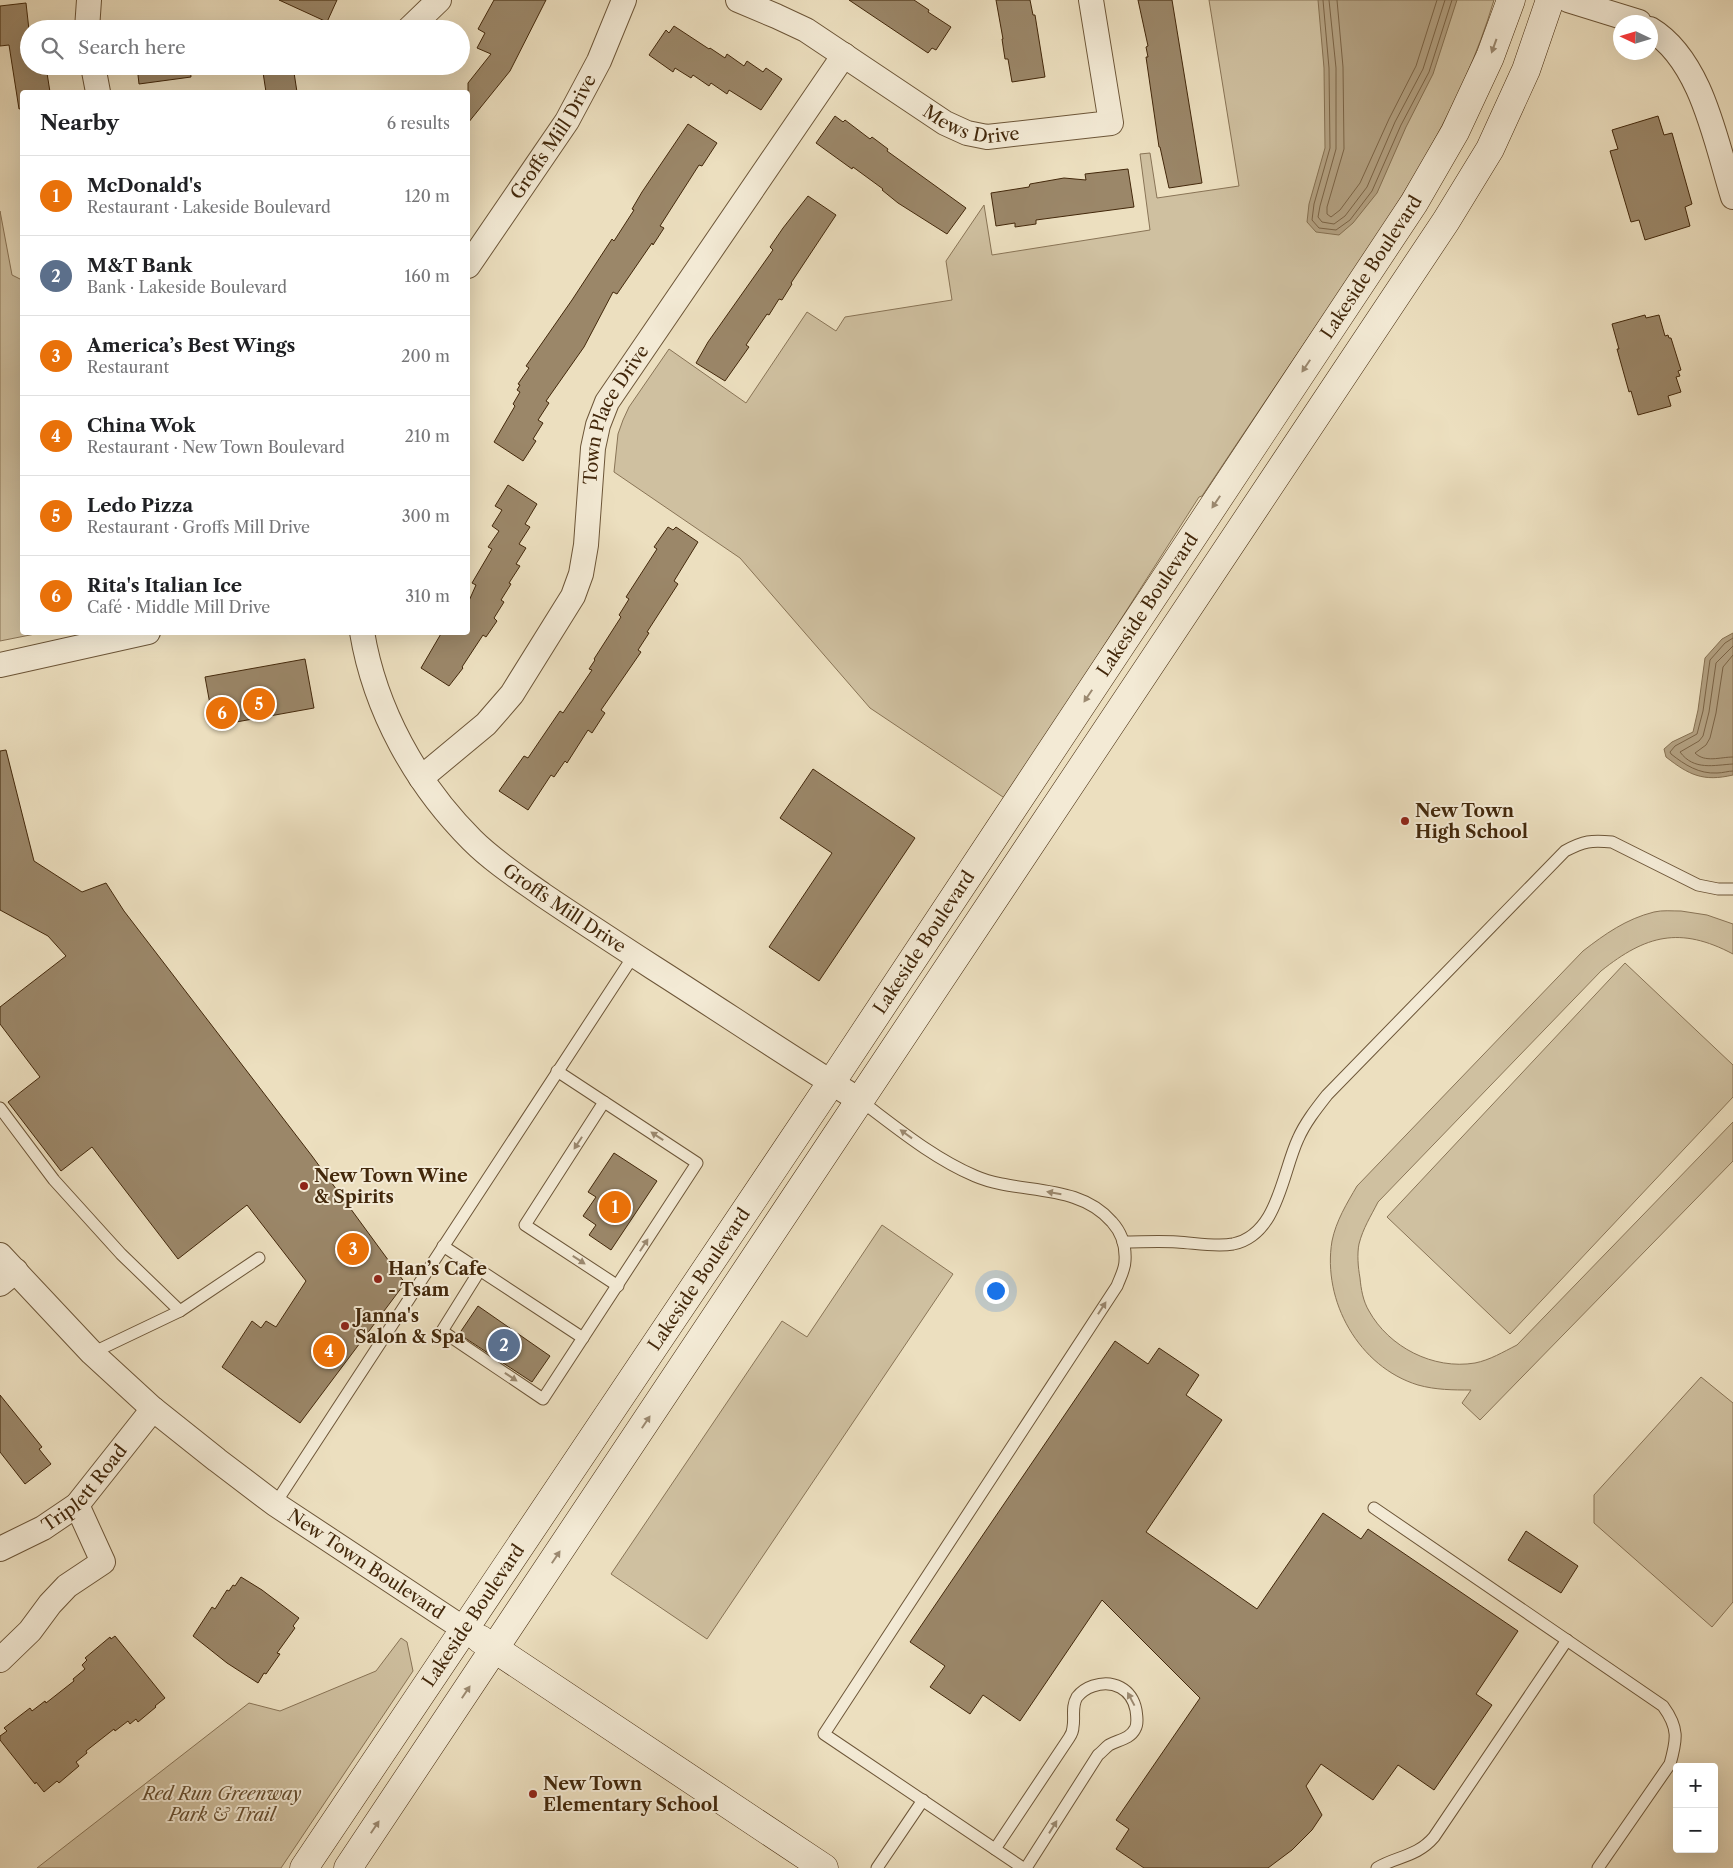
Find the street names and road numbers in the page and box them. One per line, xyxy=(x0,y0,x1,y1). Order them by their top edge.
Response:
street label: Groffs Mill Drive xyxy=(506,70,601,204)
street label: Mews Drive xyxy=(919,100,1021,148)
street label: Lakeside Boulevard xyxy=(1316,192,1427,343)
street label: Town Place Drive xyxy=(579,341,654,485)
street label: Lakeside Boulevard xyxy=(1092,529,1203,681)
street label: Groffs Mill Drive xyxy=(498,859,630,958)
street label: Lakeside Boulevard xyxy=(869,867,979,1018)
street label: Lakeside Boulevard xyxy=(643,1204,755,1355)
street label: Triplett Road xyxy=(38,1440,132,1537)
street label: New Town Boulevard xyxy=(284,1505,448,1624)
street label: Lakeside Boulevard xyxy=(418,1540,529,1691)

